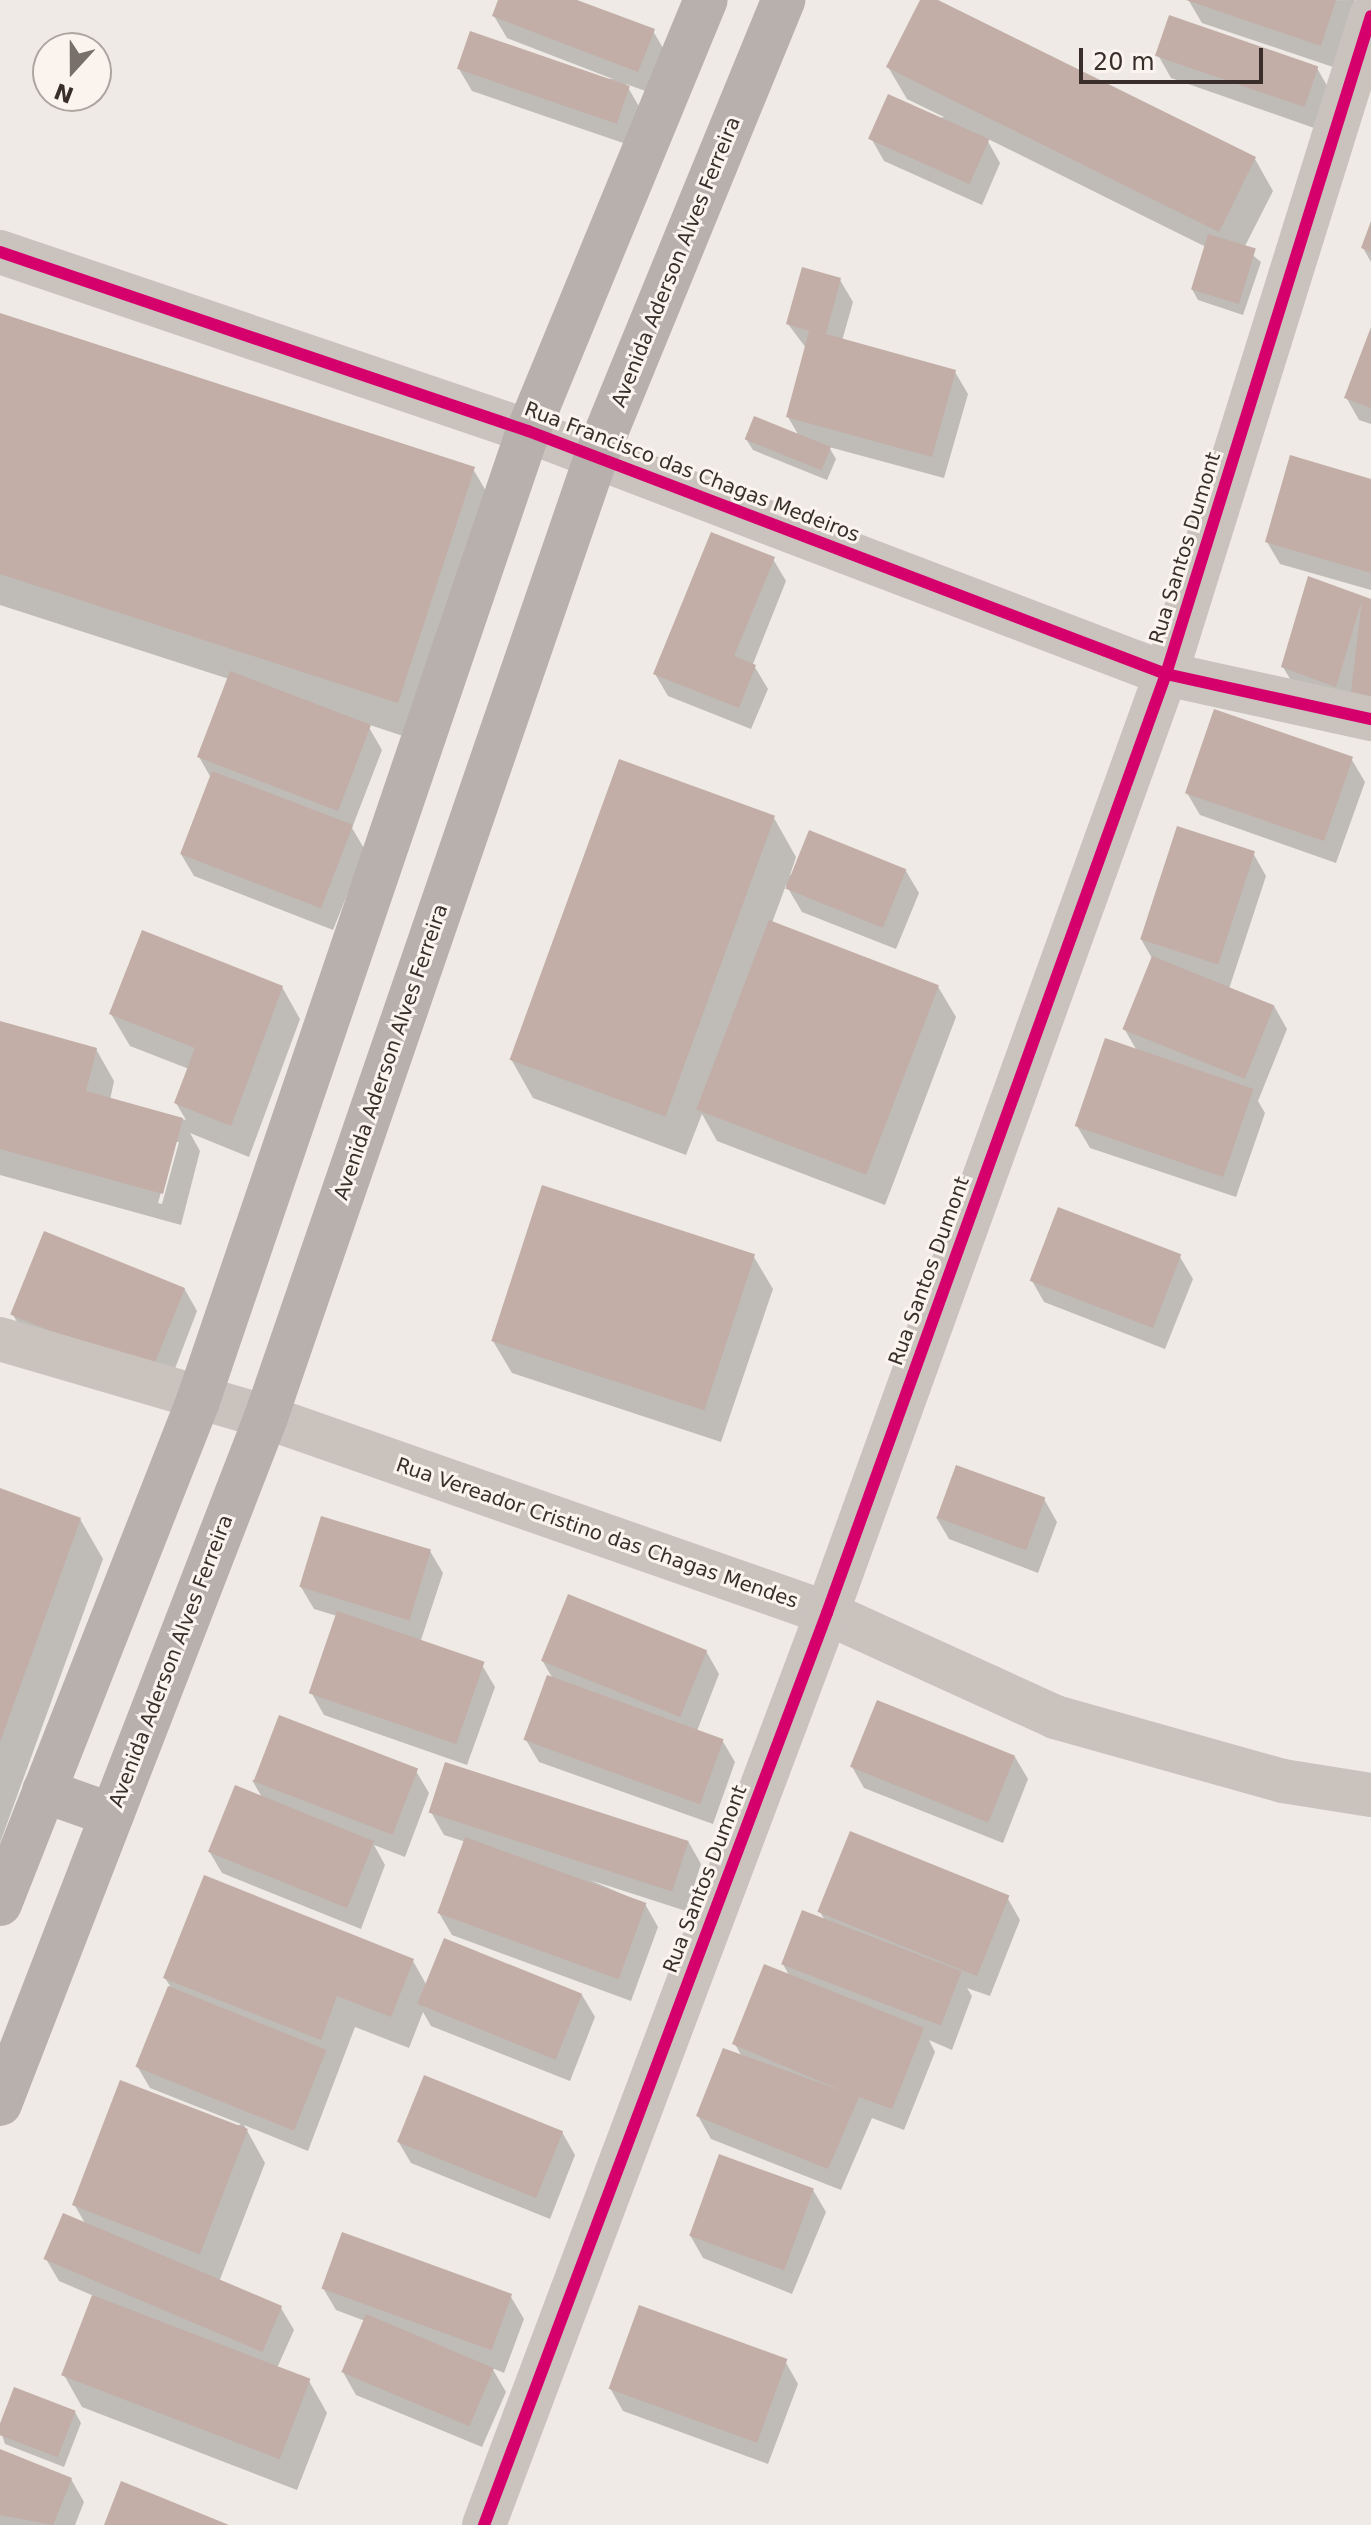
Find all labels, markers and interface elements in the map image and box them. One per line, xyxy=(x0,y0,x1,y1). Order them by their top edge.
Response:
north arrow xyxy=(32,32,112,112)
scale bar xyxy=(1083,32,1267,82)
text: 20 m xyxy=(1093,48,1155,76)
text: N xyxy=(51,78,77,108)
street label: Avenida Aderson Alves Ferreira xyxy=(607,113,745,411)
street label: Rua Francisco das Chagas Medeiros xyxy=(521,397,863,547)
street label: Rua Santos Dumont xyxy=(1144,449,1226,647)
street label: Avenida Aderson Alves Ferreira xyxy=(329,901,453,1203)
street label: Rua Santos Dumont xyxy=(884,1173,974,1369)
street label: Rua Vereador Cristino das Chagas Mendes xyxy=(393,1453,801,1613)
street label: Avenida Aderson Alves Ferreira xyxy=(104,1511,238,1811)
street label: Rua Santos Dumont xyxy=(658,1782,752,1976)

